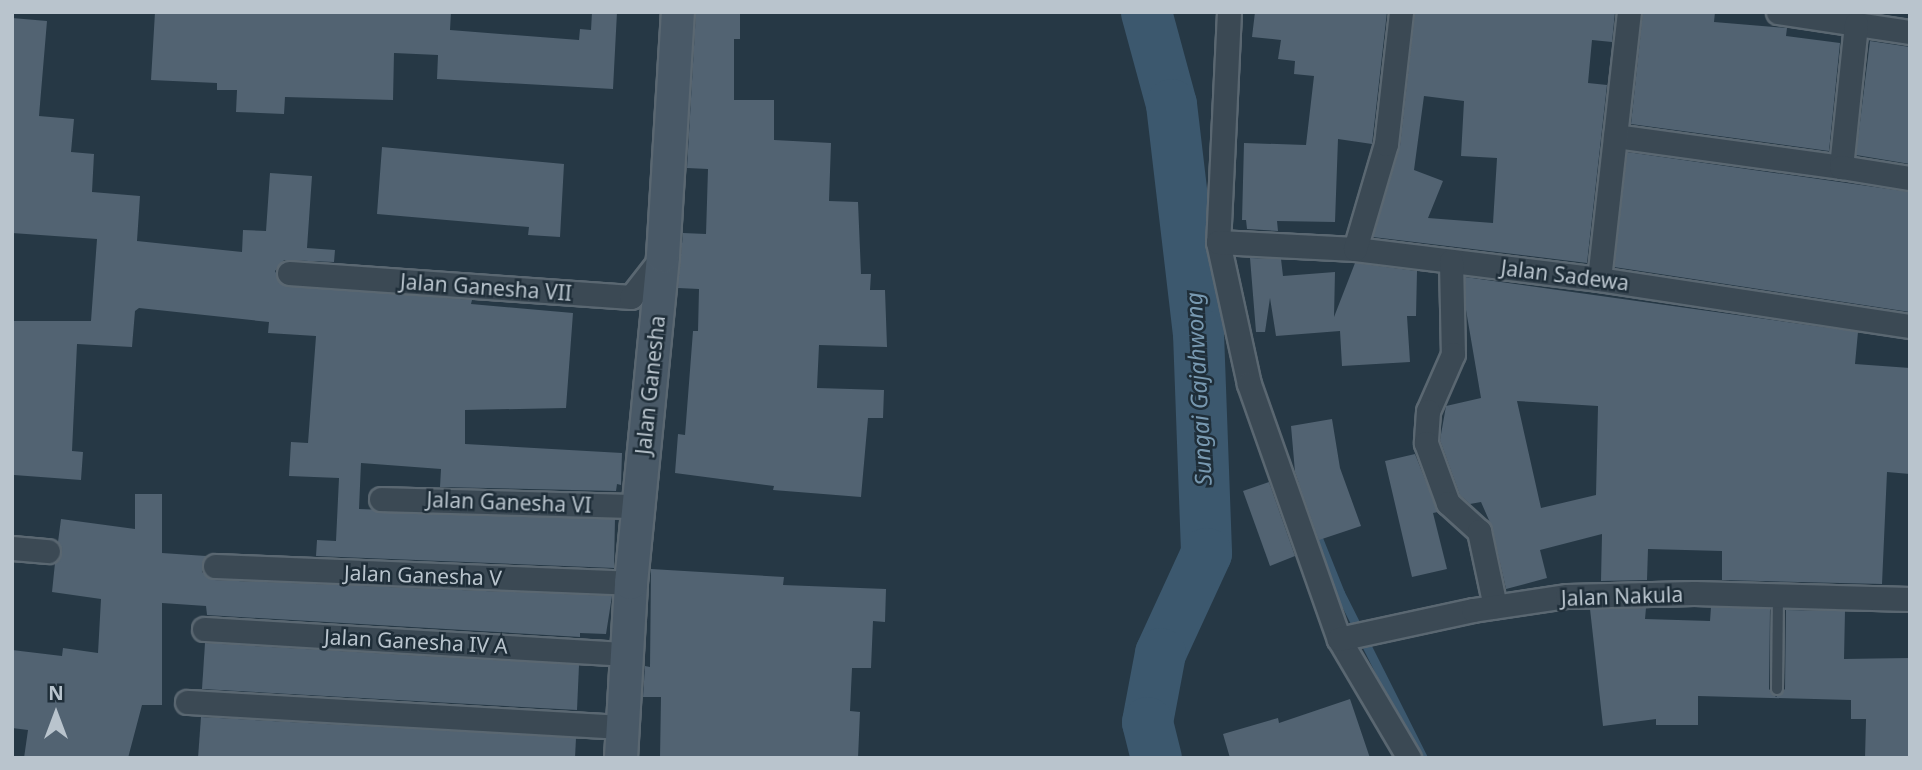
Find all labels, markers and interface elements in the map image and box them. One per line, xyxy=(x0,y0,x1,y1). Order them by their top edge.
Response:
street label: Jalan Sadewa xyxy=(1499,255,1631,295)
street label: Jalan Ganesha VII xyxy=(399,268,573,306)
water label: Sungai Gajahwong xyxy=(1179,292,1217,486)
street label: Jalan Ganesha xyxy=(630,314,670,456)
street label: Jalan Ganesha VI xyxy=(426,487,592,517)
street label: Jalan Ganesha V xyxy=(344,560,502,590)
street label: Jalan Nakula xyxy=(1560,581,1684,611)
street label: Jalan Ganesha IV A xyxy=(324,624,508,658)
north arrow xyxy=(21,679,91,749)
text: N xyxy=(48,680,64,706)

